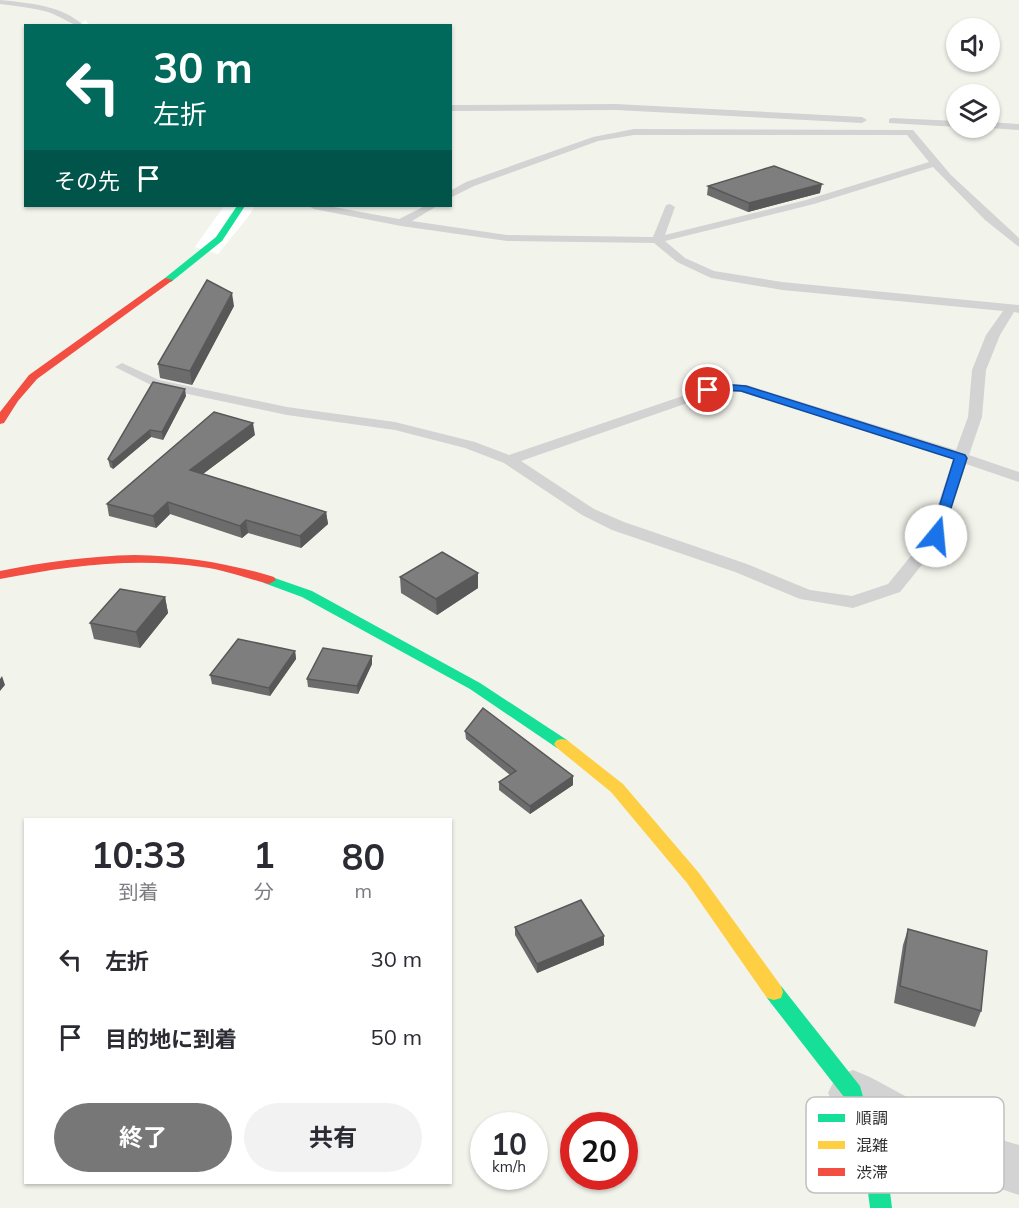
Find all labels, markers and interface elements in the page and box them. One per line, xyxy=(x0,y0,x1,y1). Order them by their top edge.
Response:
map controls xyxy=(946,18,1000,138)
button: sound xyxy=(946,18,1000,72)
text: 30 m xyxy=(153,41,253,94)
icon: left xyxy=(54,48,132,126)
button: layers xyxy=(946,84,1000,138)
text: 左折 xyxy=(153,97,207,131)
icon: arrive xyxy=(132,162,165,195)
text: その先 xyxy=(54,167,120,195)
pin xyxy=(682,364,733,415)
icon: arrive xyxy=(691,373,724,406)
position arrow xyxy=(904,504,968,568)
text: 10:33 xyxy=(91,832,186,877)
text: 1 xyxy=(253,832,275,877)
text: 80 xyxy=(342,834,385,879)
text: m xyxy=(355,878,372,903)
text: 到着 xyxy=(119,879,159,904)
text: 分 xyxy=(254,879,274,904)
icon: left xyxy=(54,943,87,976)
text: 30 m xyxy=(371,945,422,973)
text: 左折 xyxy=(105,947,149,975)
icon: arrive xyxy=(54,1021,87,1054)
text: 50 m xyxy=(371,1023,422,1051)
text: 目的地に到着 xyxy=(105,1025,237,1053)
legend xyxy=(806,1097,1004,1193)
button: 終了 xyxy=(54,1103,232,1172)
button: 共有 xyxy=(244,1103,422,1172)
text: 順調 xyxy=(856,1108,888,1128)
speed limit sign: 20 xyxy=(560,1112,638,1190)
text: 10 xyxy=(491,1125,527,1163)
text: 混雑 xyxy=(856,1135,888,1155)
text: km/h xyxy=(492,1157,526,1176)
text: 渋滞 xyxy=(856,1162,888,1182)

